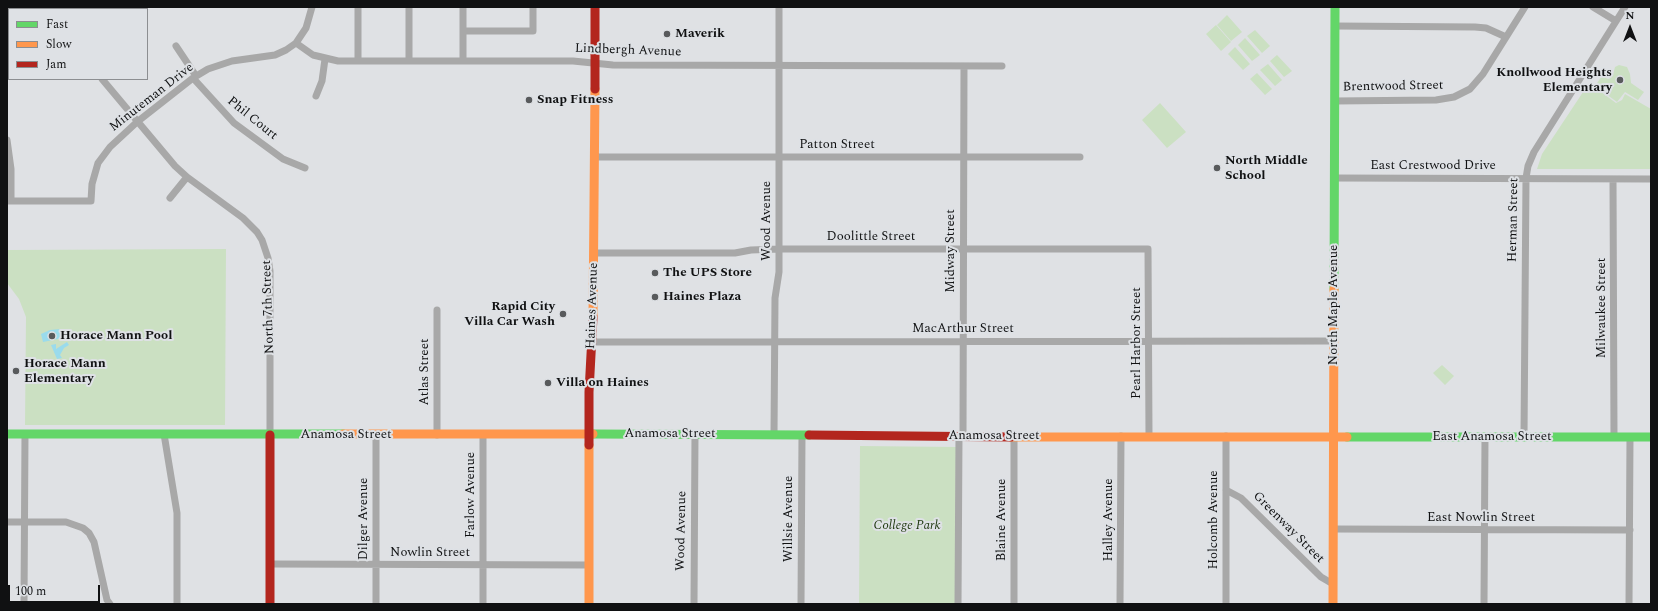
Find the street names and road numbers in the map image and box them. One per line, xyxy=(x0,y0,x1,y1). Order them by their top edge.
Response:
street label: Lindbergh Avenue xyxy=(574,41,682,61)
street label: Minuteman Drive xyxy=(107,60,197,136)
street label: Brentwood Street xyxy=(1342,78,1444,96)
street label: Phil Court xyxy=(224,94,280,144)
street label: Patton Street xyxy=(799,137,875,153)
street label: East Crestwood Drive xyxy=(1370,158,1496,174)
street label: Herman Street xyxy=(1505,178,1523,262)
street label: Wood Avenue xyxy=(759,181,775,261)
street label: Midway Street xyxy=(943,209,959,293)
street label: Doolittle Street xyxy=(827,229,915,245)
street label: North Maple Avenue xyxy=(1326,245,1342,365)
street label: Milwaukee Street xyxy=(1594,258,1610,358)
street label: North 7th Street xyxy=(260,260,278,354)
street label: Haines Avenue xyxy=(584,262,602,350)
street label: Pearl Harbor Street xyxy=(1129,287,1145,399)
street label: MacArthur Street xyxy=(912,321,1014,337)
street label: Atlas Street xyxy=(417,338,433,406)
street label: Anamosa Street xyxy=(624,426,716,442)
street label: Anamosa Street xyxy=(300,427,392,443)
street label: Anamosa Street xyxy=(948,428,1040,444)
street label: East Anamosa Street xyxy=(1432,429,1552,445)
street label: Farlow Avenue xyxy=(463,452,479,538)
street label: Holcomb Avenue xyxy=(1206,470,1222,570)
street label: Willsie Avenue xyxy=(781,476,797,562)
street label: Dilger Avenue xyxy=(356,478,372,560)
street label: Halley Avenue xyxy=(1101,478,1117,562)
street label: Blaine Avenue xyxy=(994,479,1010,561)
street label: Greenway Street xyxy=(1249,489,1327,567)
street label: Wood Avenue xyxy=(674,491,690,571)
street label: East Nowlin Street xyxy=(1427,510,1535,526)
street label: Nowlin Street xyxy=(390,545,470,561)

